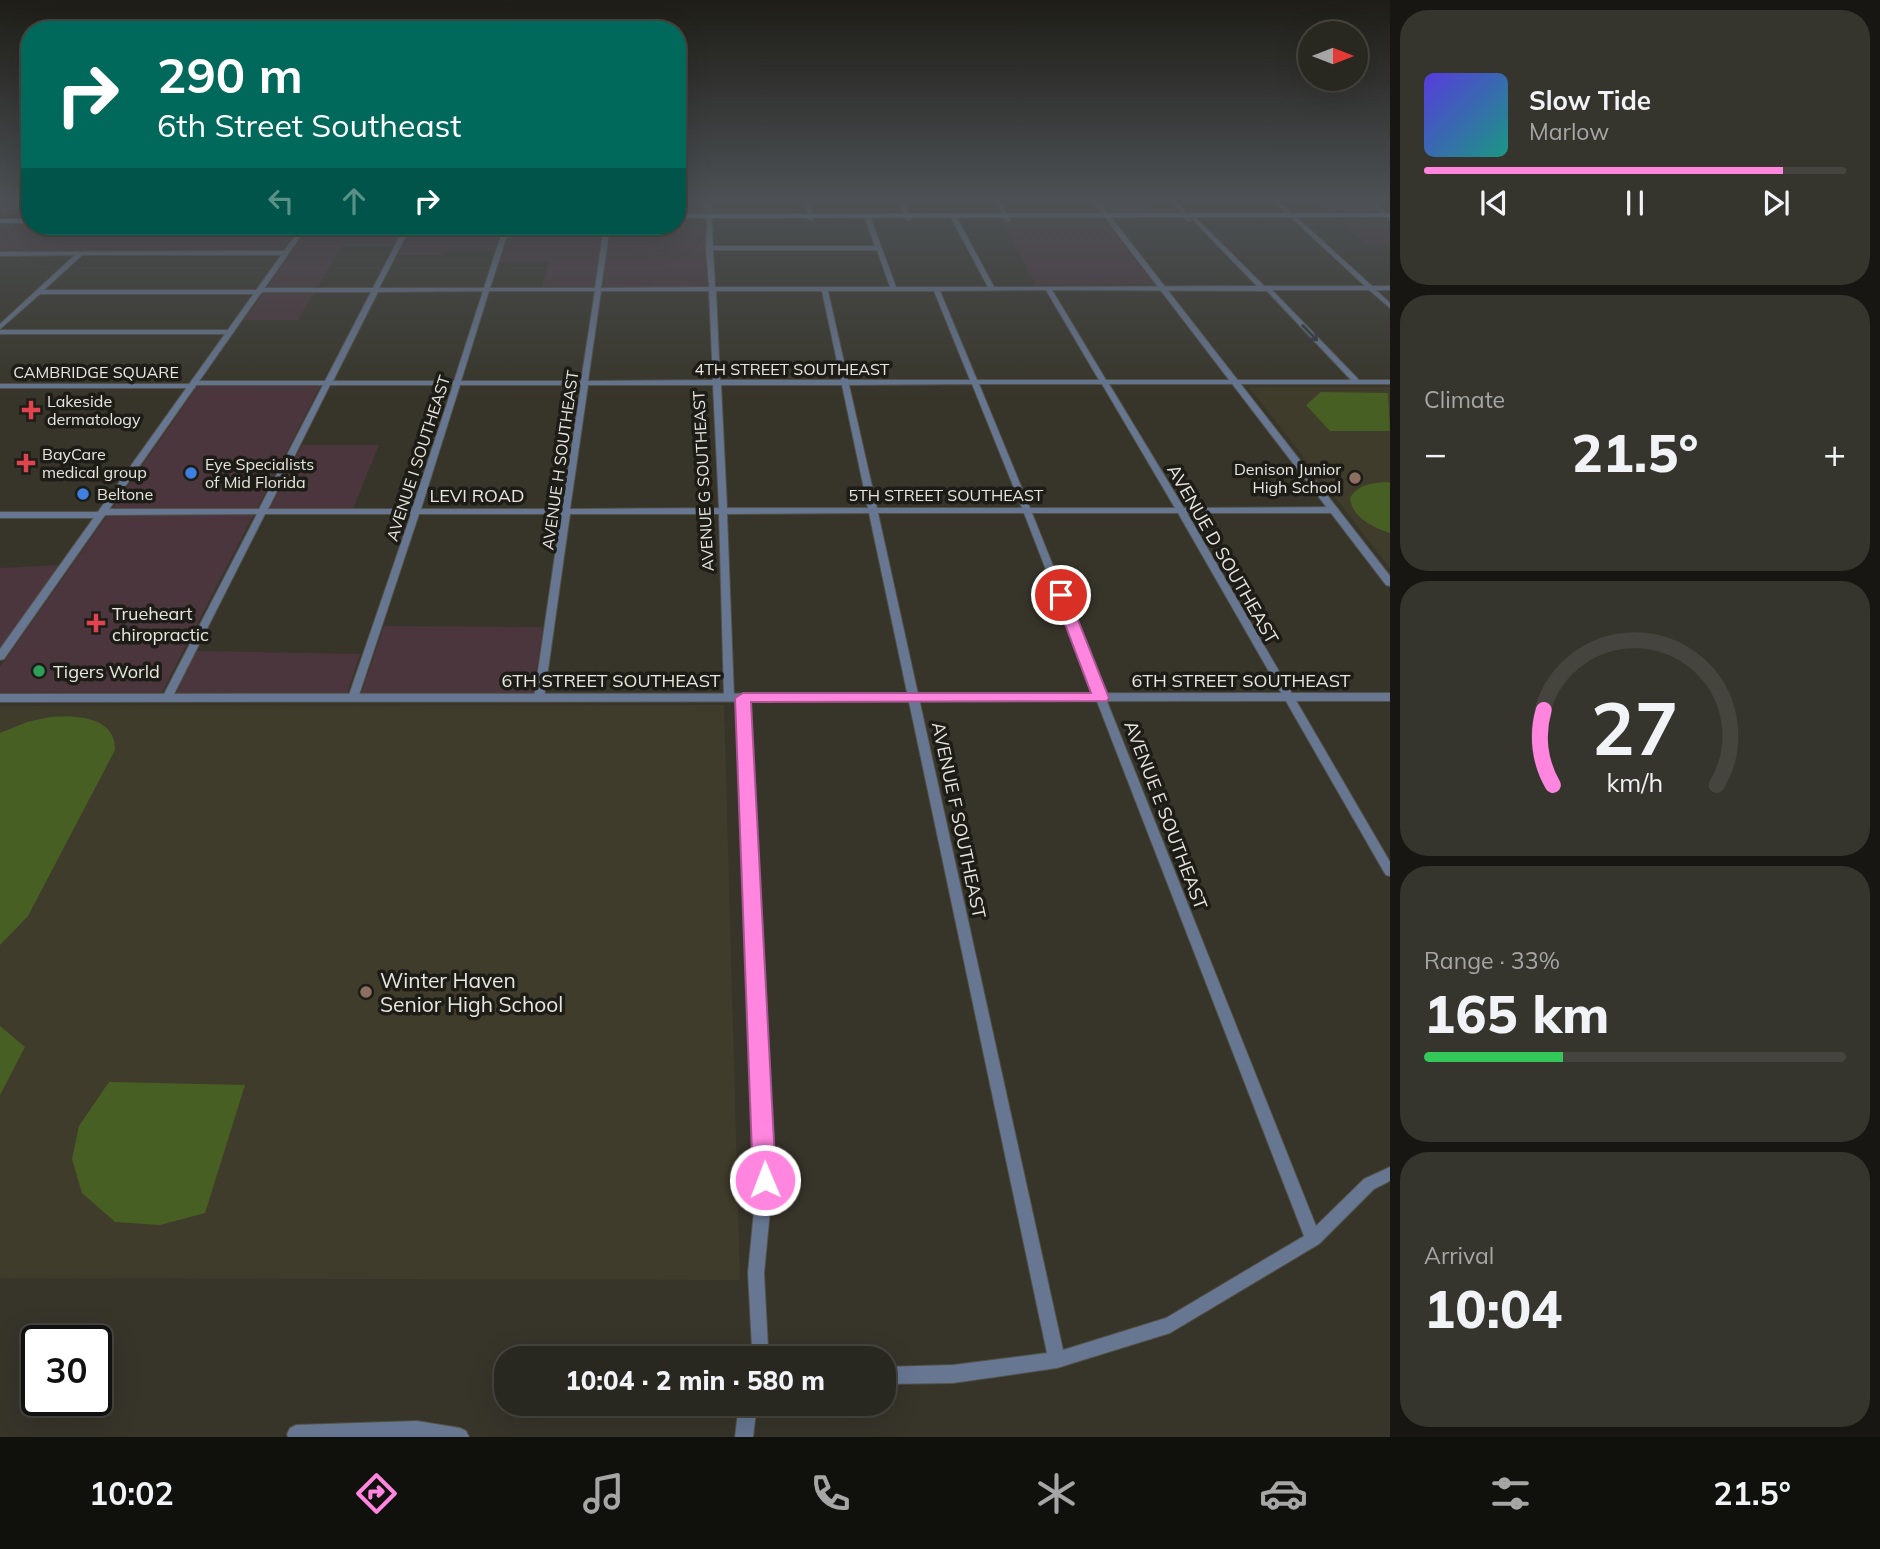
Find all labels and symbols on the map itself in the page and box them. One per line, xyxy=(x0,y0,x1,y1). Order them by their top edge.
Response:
north arrow xyxy=(1298,21,1368,91)
one-way arrow xyxy=(1302,324,1319,341)
street label: 4TH STREET SOUTHEAST xyxy=(695,359,890,379)
street label: CAMBRIDGE SQUARE xyxy=(13,362,179,382)
street label: AVENUE H SOUTHEAST xyxy=(537,369,583,551)
street label: AVENUE I SOUTHEAST xyxy=(382,372,454,543)
street label: AVENUE G SOUTHEAST xyxy=(688,390,718,572)
place label: Lakeside dermatology xyxy=(47,391,141,429)
marker: Lakeside dermatology xyxy=(21,400,41,420)
place label: BayCare medical group xyxy=(42,444,147,482)
marker: BayCare medical group xyxy=(16,453,36,473)
place label: Eye Specialists of Mid Florida xyxy=(205,454,314,492)
place label: Denison Junior High School xyxy=(1234,459,1341,497)
street label: AVENUE D SOUTHEAST xyxy=(1162,460,1284,648)
marker: Eye Specialists of Mid Florida xyxy=(183,465,199,481)
marker: Denison Junior High School xyxy=(1347,470,1363,486)
place label: Beltone xyxy=(97,484,153,504)
street label: LEVI ROAD xyxy=(430,484,524,507)
street label: 5TH STREET SOUTHEAST xyxy=(849,485,1044,505)
marker: Beltone xyxy=(75,486,91,502)
pin xyxy=(1031,565,1091,625)
place label: Trueheart chiropractic xyxy=(112,602,209,646)
marker: Trueheart chiropractic xyxy=(86,613,106,633)
place label: Tigers World xyxy=(53,660,160,683)
marker: Tigers World xyxy=(31,663,47,679)
street label: 6TH STREET SOUTHEAST xyxy=(501,669,721,692)
street label: 6TH STREET SOUTHEAST xyxy=(1131,669,1351,692)
street label: AVENUE E SOUTHEAST xyxy=(1119,717,1213,913)
street label: AVENUE F SOUTHEAST xyxy=(927,720,991,920)
place label: Winter Haven Senior High School xyxy=(380,967,563,1017)
marker: Winter Haven Senior High School xyxy=(358,984,374,1000)
position arrow xyxy=(728,1143,802,1217)
speed limit sign: 30 xyxy=(21,1325,112,1416)

